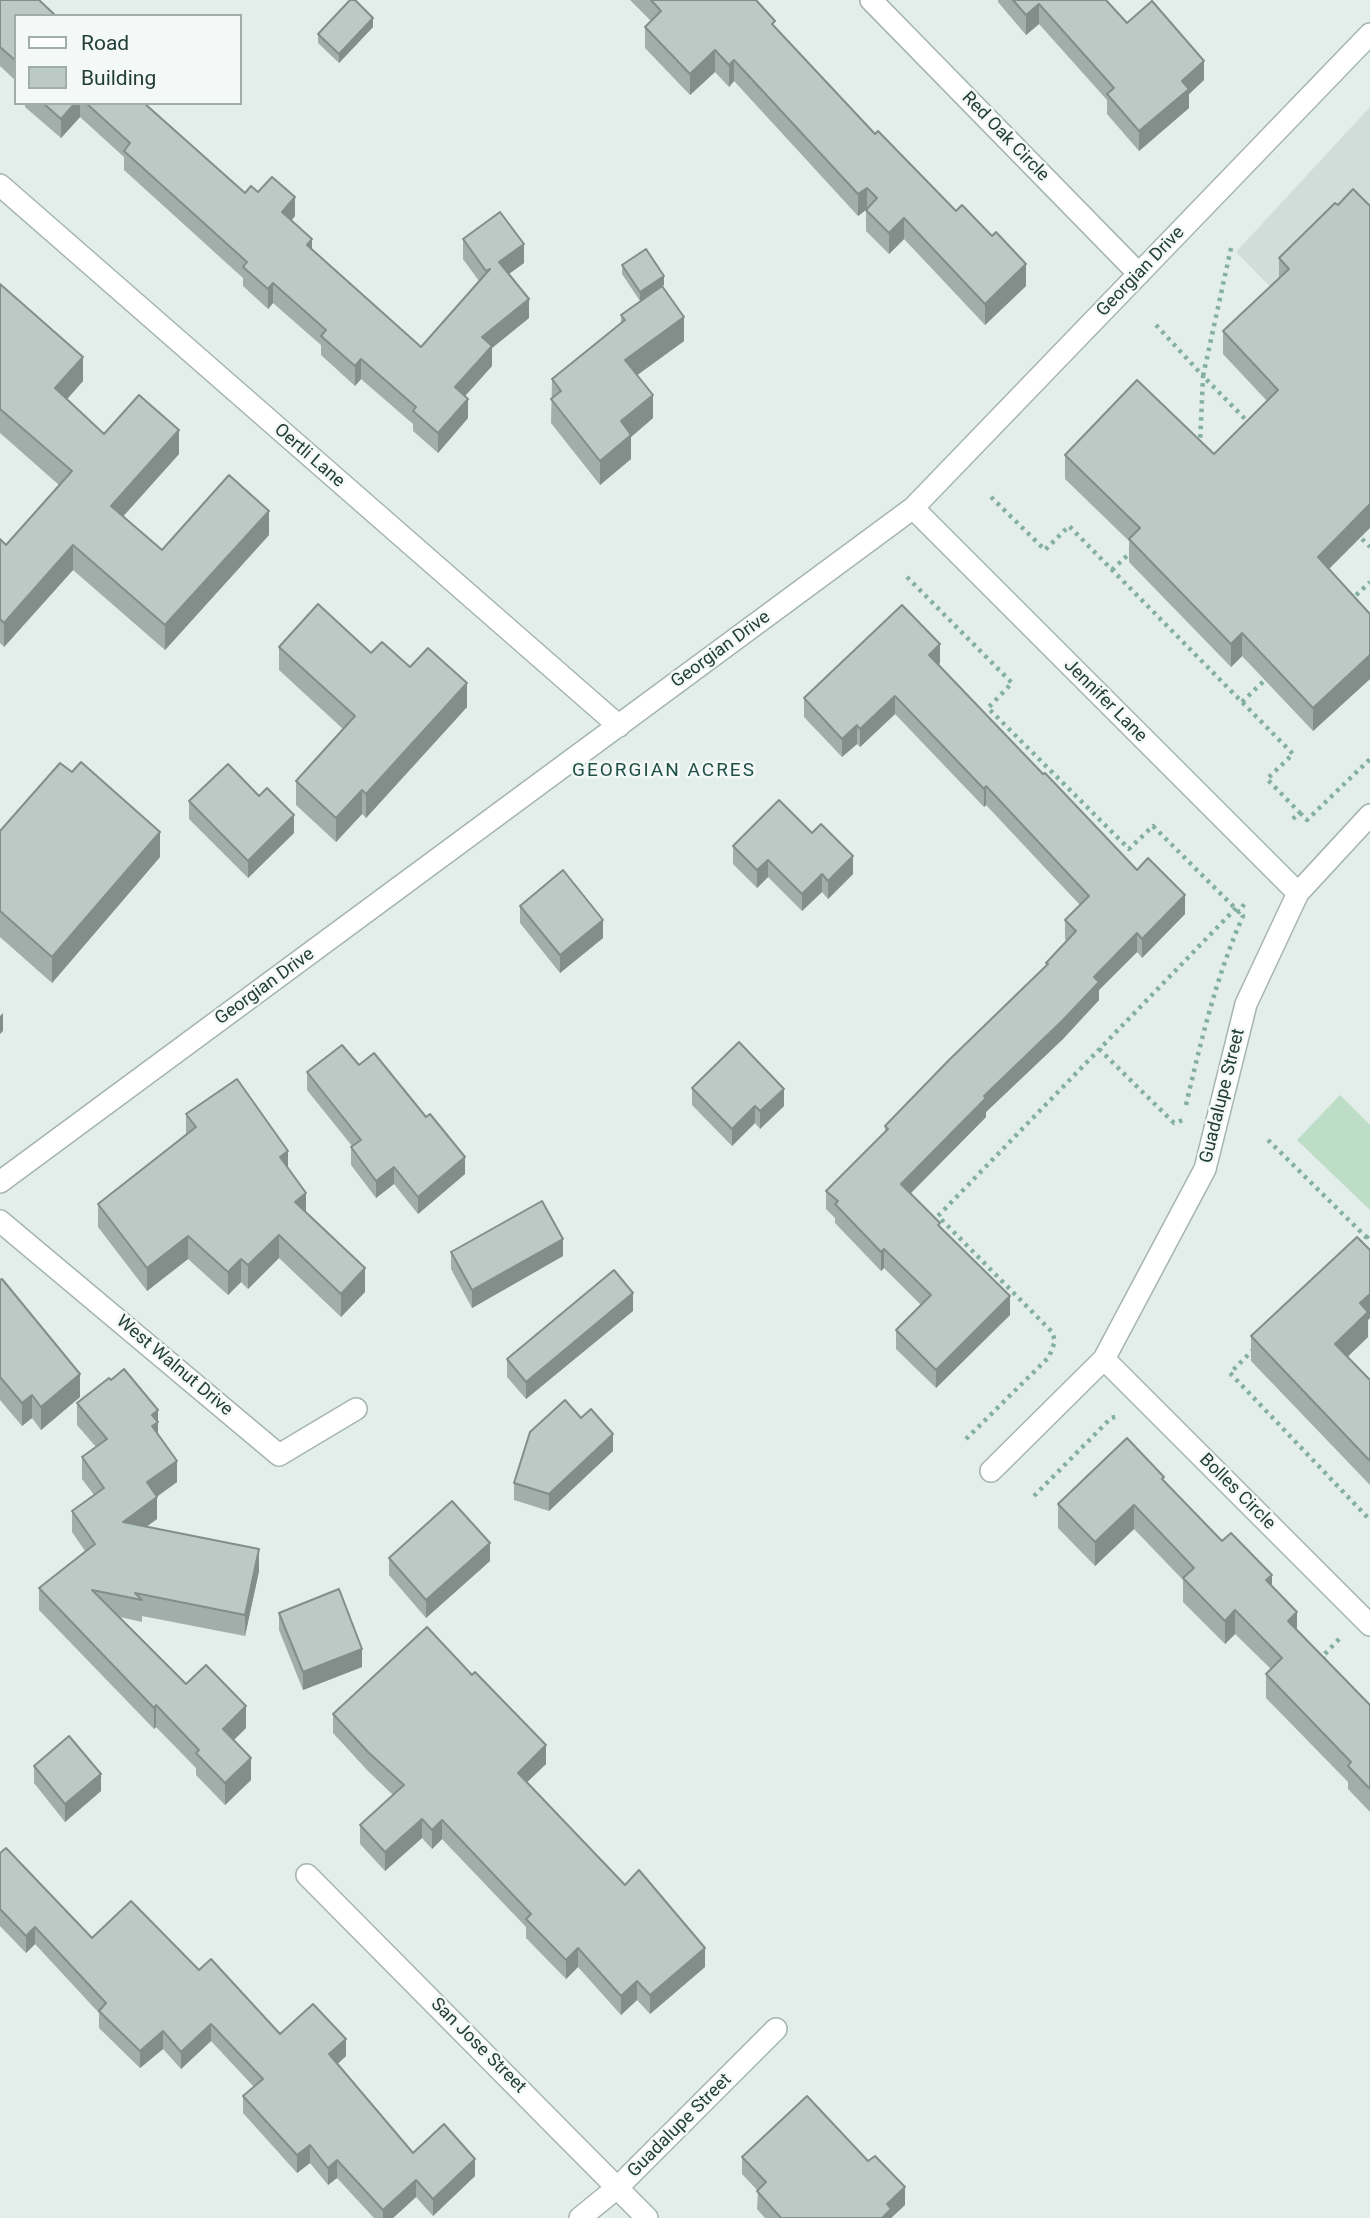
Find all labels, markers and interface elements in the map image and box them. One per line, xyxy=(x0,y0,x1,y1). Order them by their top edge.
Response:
legend xyxy=(14,14,242,105)
text: Road xyxy=(81,31,129,55)
text: Building xyxy=(81,66,156,90)
street label: Red Oak Circle xyxy=(957,88,1053,186)
street label: Georgian Drive xyxy=(1093,222,1189,322)
street label: Oertli Lane xyxy=(269,419,349,493)
street label: Georgian Drive xyxy=(667,607,775,693)
street label: Jennifer Lane xyxy=(1059,655,1151,747)
district label: GEORGIAN ACRES xyxy=(574,760,754,782)
street label: Georgian Drive xyxy=(211,944,319,1030)
street label: Guadalupe Street xyxy=(1196,1027,1250,1165)
street label: West Walnut Drive xyxy=(111,1311,237,1421)
street label: Bolles Circle xyxy=(1194,1449,1280,1535)
street label: San Jose Street xyxy=(426,1994,530,2098)
street label: Guadalupe Street xyxy=(624,2070,736,2182)

